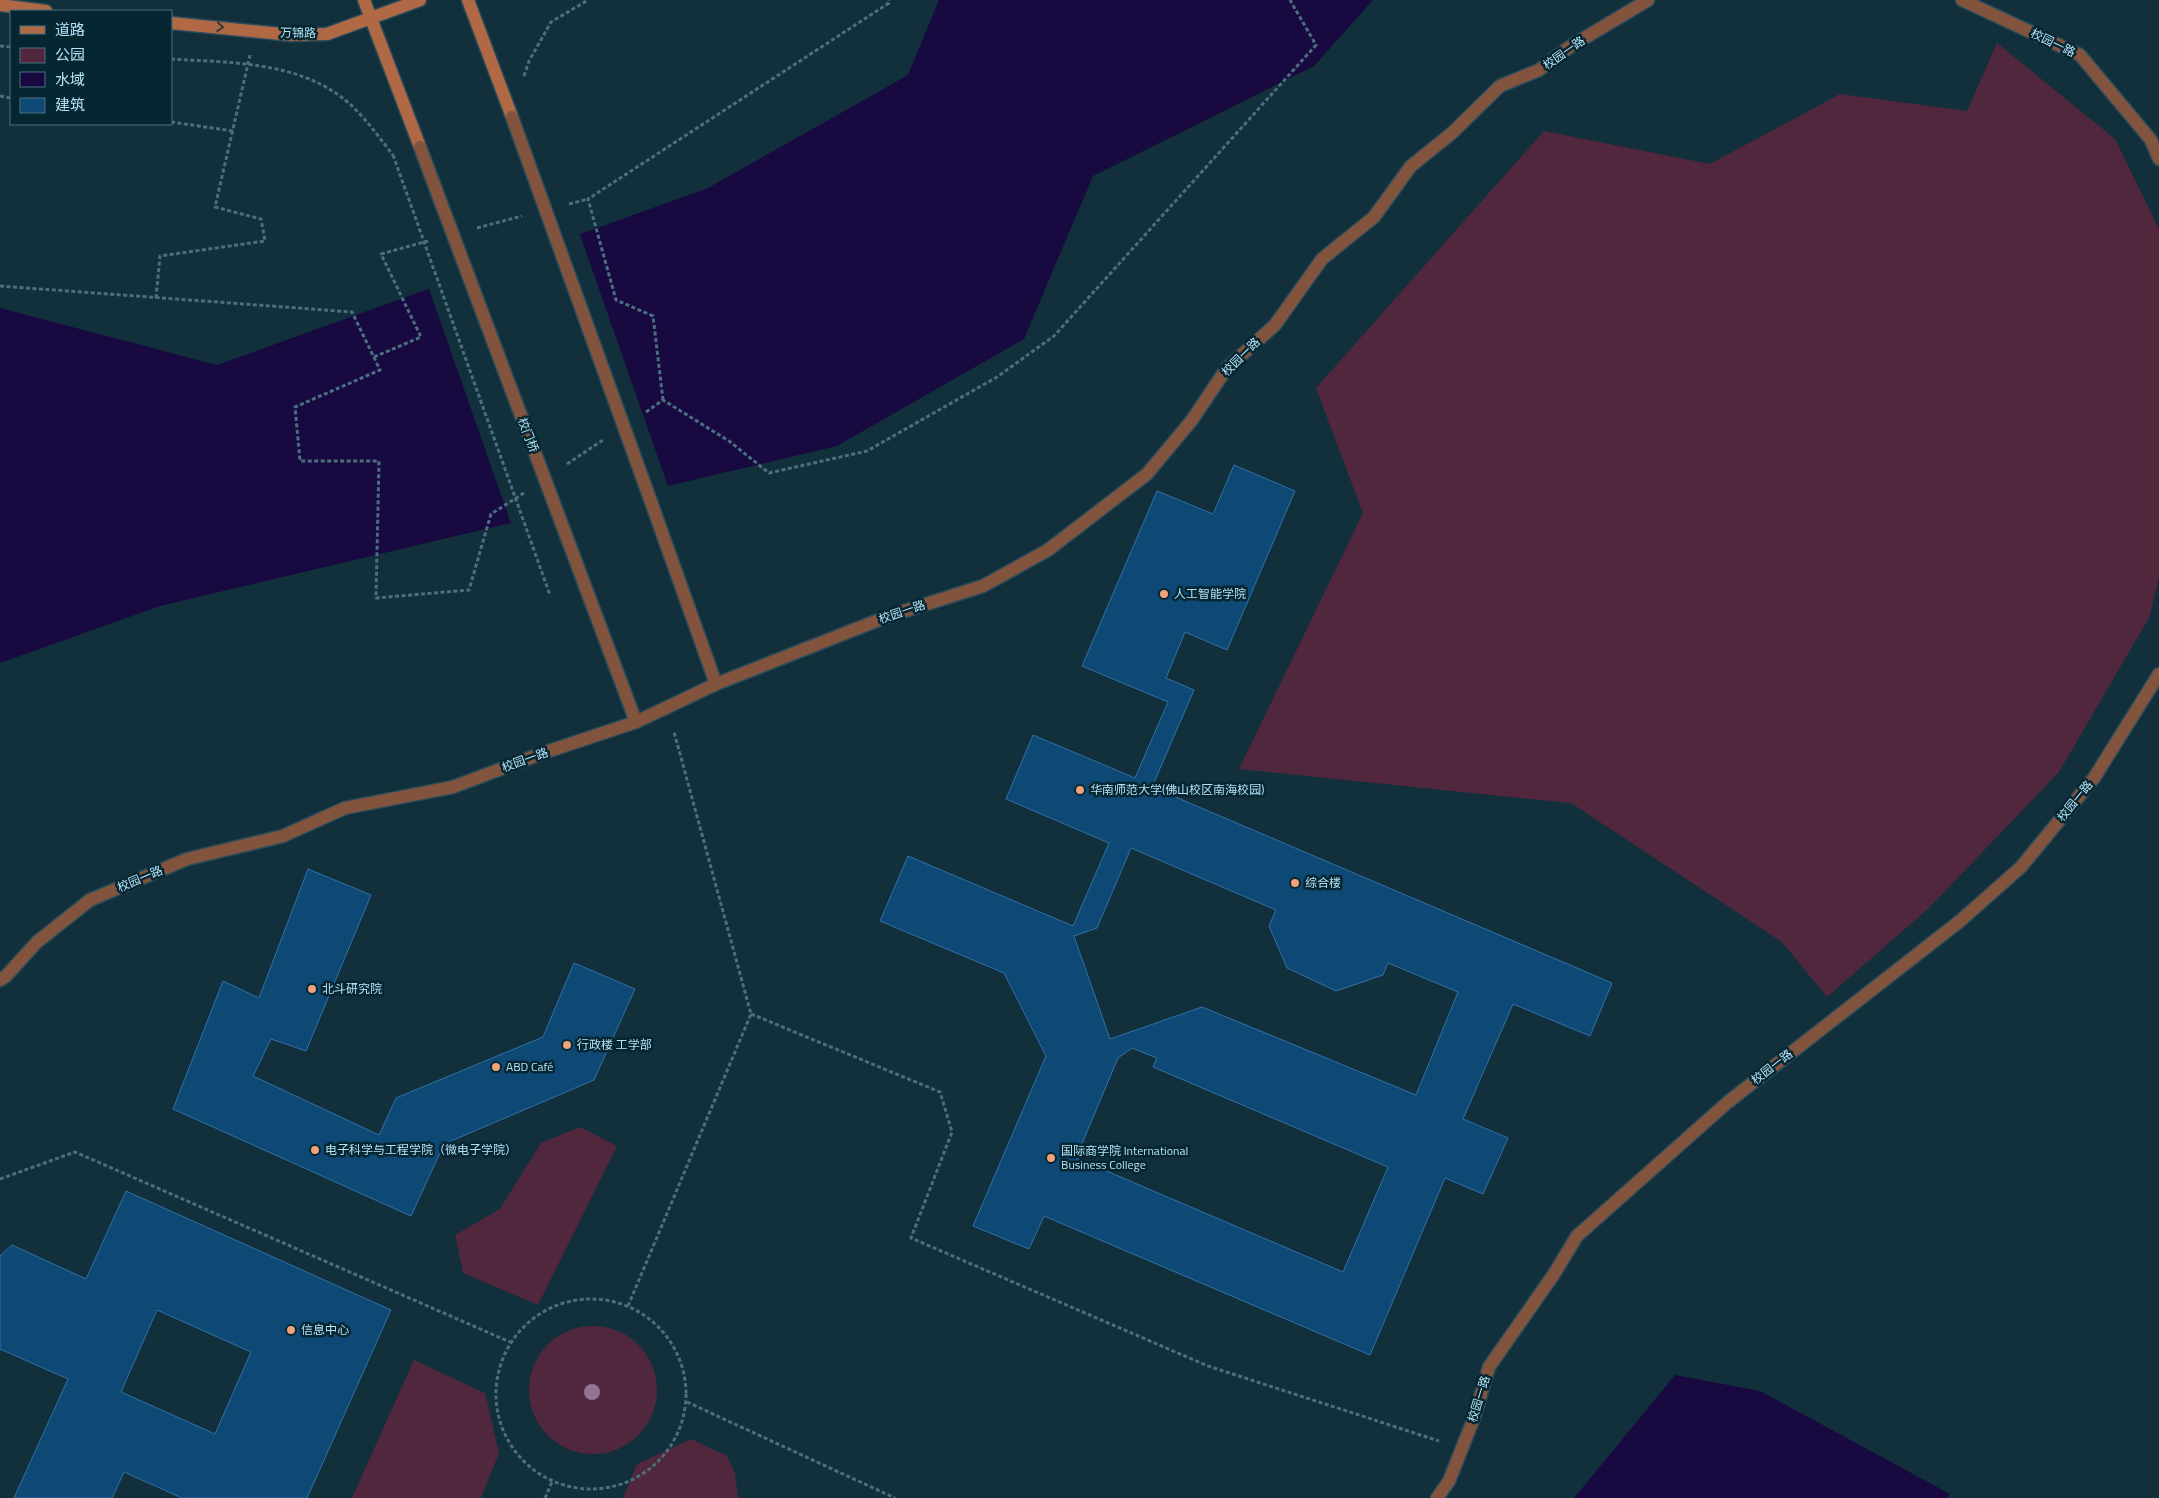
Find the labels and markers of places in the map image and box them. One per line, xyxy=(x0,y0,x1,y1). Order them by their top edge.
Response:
place label: 人工智能学院 xyxy=(1174,584,1246,603)
marker: 人工智能学院 xyxy=(1158,588,1170,600)
place label: 华南师范大学(佛山校区南海校园) xyxy=(1090,780,1264,799)
marker: 华南师范大学(佛山校区南海校园) xyxy=(1074,784,1086,796)
place label: 综合楼 xyxy=(1305,873,1341,892)
marker: 综合楼 xyxy=(1289,877,1301,889)
place label: 北斗研究院 xyxy=(322,979,382,998)
marker: 北斗研究院 xyxy=(306,983,318,995)
place label: 行政楼 工学部 xyxy=(577,1035,652,1054)
marker: 行政楼 工学部 xyxy=(561,1039,573,1051)
place label: ABD Café xyxy=(506,1057,553,1076)
marker: ABD Café xyxy=(490,1061,502,1073)
place label: 电子科学与工程学院（微电子学院） xyxy=(325,1140,517,1159)
place label: 国际商学院 International Business College xyxy=(1061,1141,1188,1174)
marker: 电子科学与工程学院（微电子学院） xyxy=(309,1144,321,1156)
marker: 国际商学院 International Business College xyxy=(1045,1152,1057,1164)
place label: 信息中心 xyxy=(301,1320,349,1339)
marker: 信息中心 xyxy=(285,1324,297,1336)

